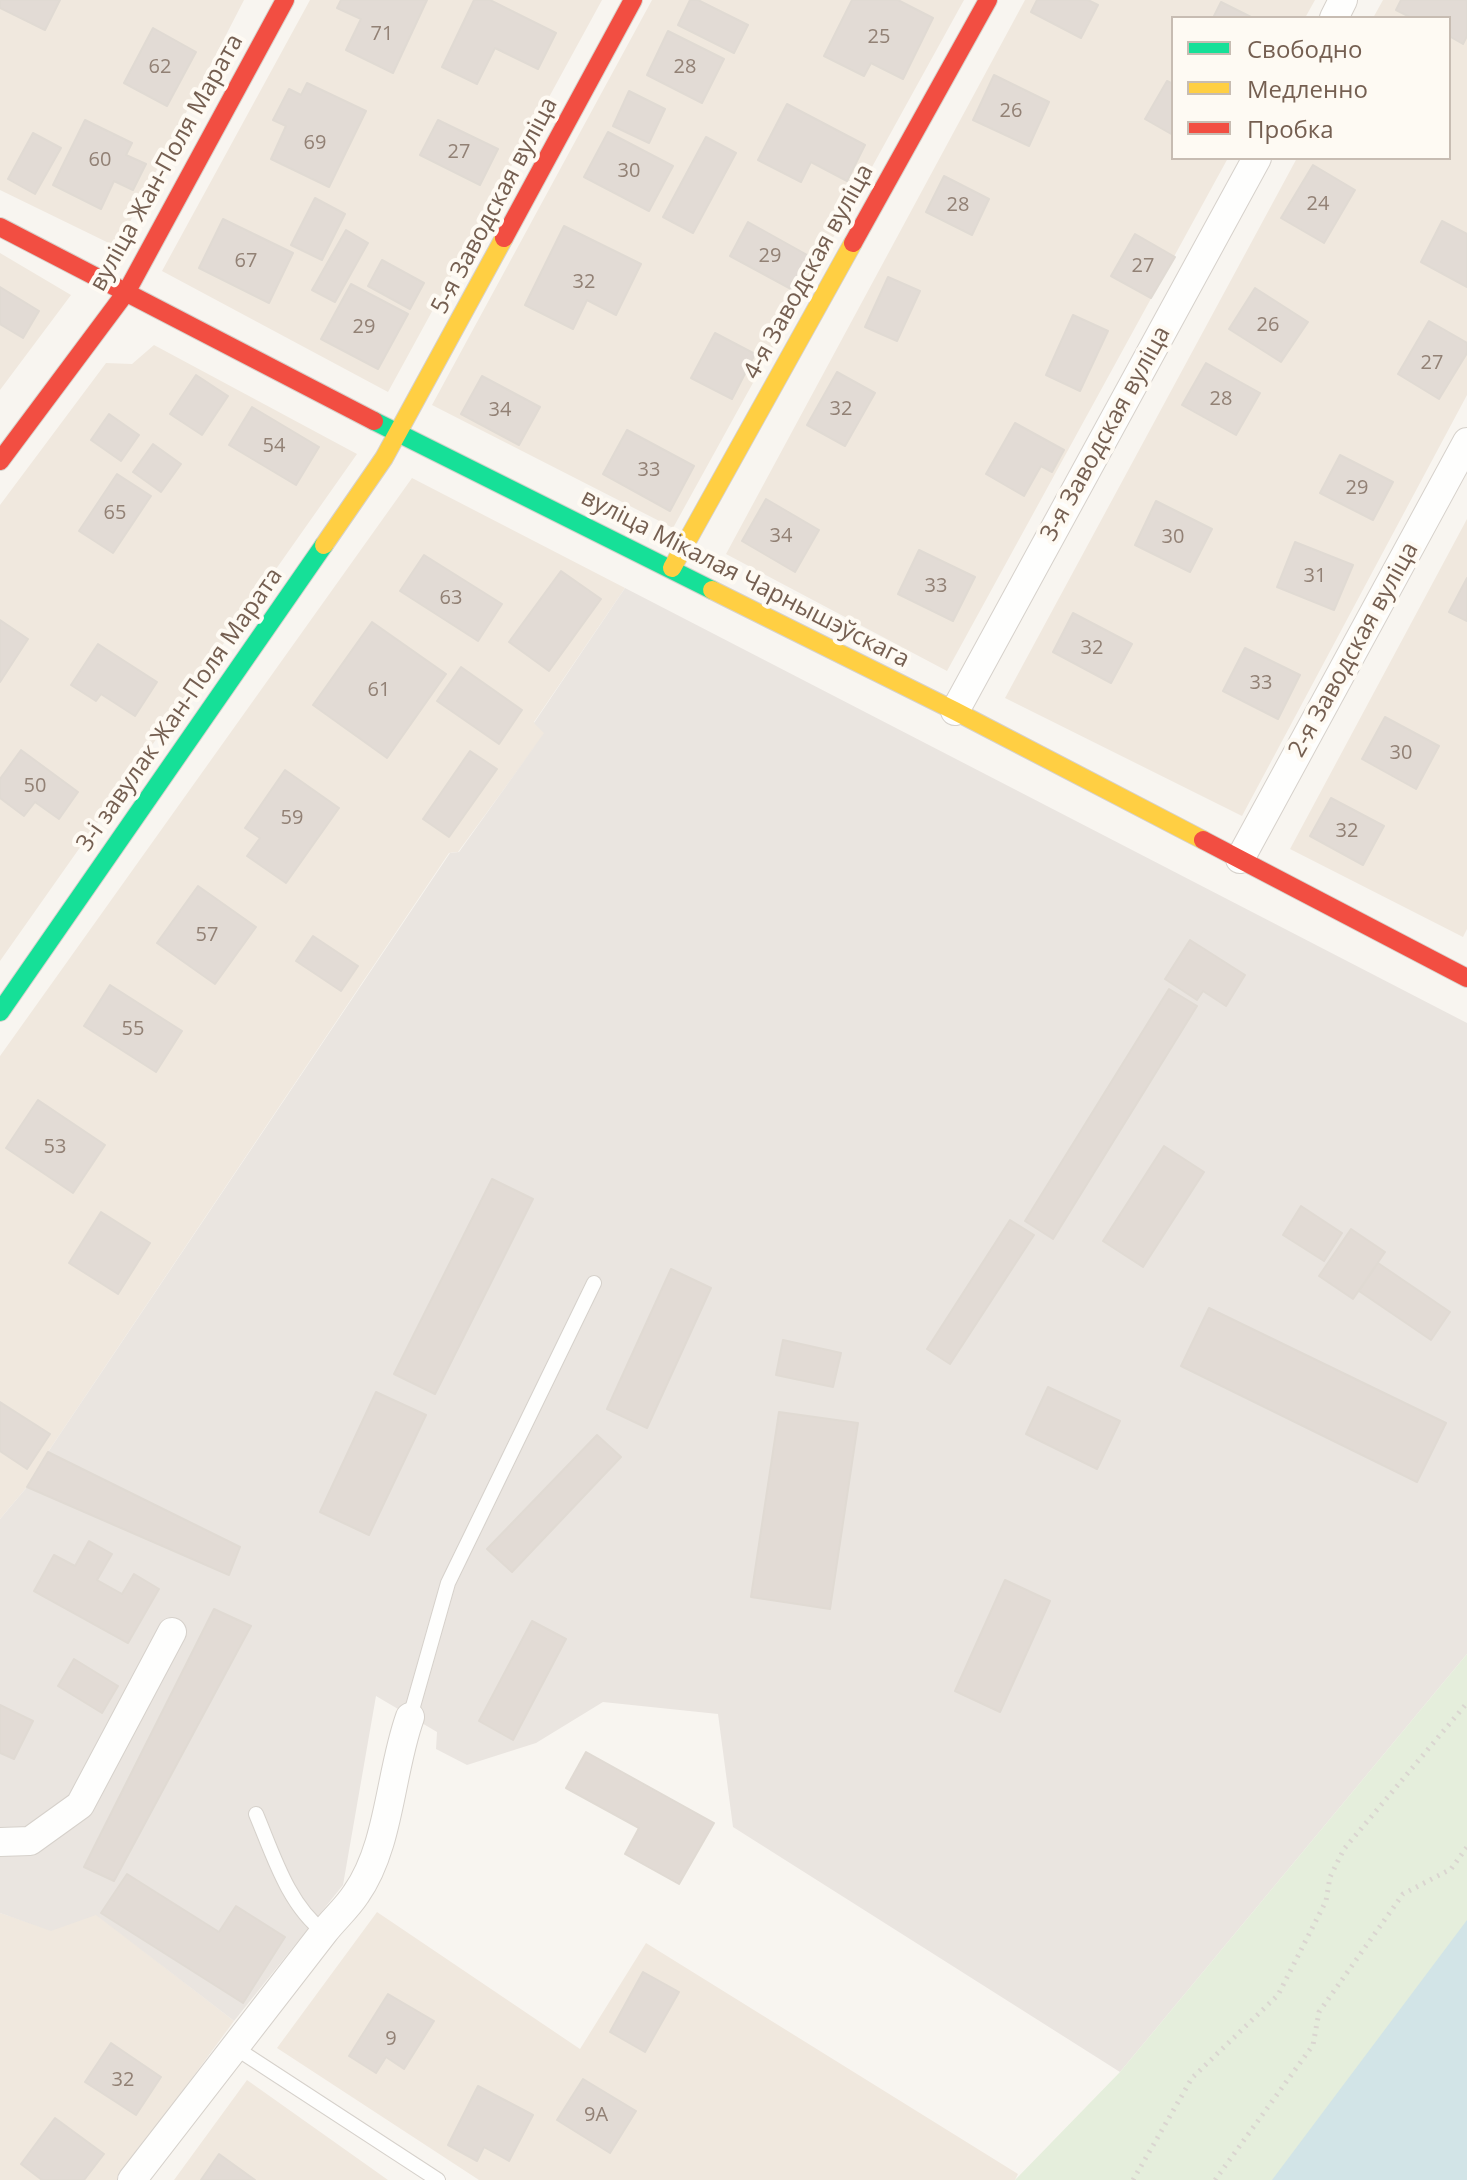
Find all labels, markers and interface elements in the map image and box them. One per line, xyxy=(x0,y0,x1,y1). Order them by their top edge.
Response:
legend xyxy=(1171,16,1451,160)
house number: 71 xyxy=(371,22,393,46)
house number: 25 xyxy=(868,25,890,49)
street label: вуліца Жан-Поля Марата xyxy=(84,29,250,297)
text: Свободно xyxy=(1247,32,1362,65)
house number: 62 xyxy=(149,55,171,79)
house number: 28 xyxy=(674,55,696,79)
text: Медленно xyxy=(1247,72,1368,105)
street label: 5-я Заводская вуліца xyxy=(426,93,564,319)
house number: 26 xyxy=(1000,99,1022,123)
text: Пробка xyxy=(1247,112,1334,145)
house number: 69 xyxy=(304,131,326,155)
house number: 27 xyxy=(448,140,470,164)
house number: 60 xyxy=(89,148,111,172)
house number: 30 xyxy=(618,159,640,183)
street label: 4-я Заводская вуліца xyxy=(738,160,880,384)
house number: 24 xyxy=(1307,192,1329,216)
house number: 28 xyxy=(947,193,969,217)
house number: 29 xyxy=(759,244,781,268)
house number: 67 xyxy=(235,249,257,273)
house number: 27 xyxy=(1132,254,1154,278)
house number: 32 xyxy=(573,270,595,294)
house number: 26 xyxy=(1257,313,1279,337)
house number: 29 xyxy=(353,315,375,339)
street label: 3-я Заводская вуліца xyxy=(1035,322,1177,546)
house number: 27 xyxy=(1421,351,1443,375)
house number: 28 xyxy=(1210,387,1232,411)
house number: 32 xyxy=(830,397,852,421)
house number: 34 xyxy=(489,398,511,422)
house number: 54 xyxy=(263,434,285,458)
house number: 33 xyxy=(638,458,660,482)
house number: 29 xyxy=(1346,476,1368,500)
street label: вуліца Мікалая Чарнышэўскага xyxy=(576,483,914,675)
house number: 65 xyxy=(104,501,126,525)
house number: 34 xyxy=(770,524,792,548)
house number: 30 xyxy=(1162,525,1184,549)
street label: 2-я Заводская вуліца xyxy=(1283,538,1425,762)
street label: 3-і завулак Жан-Поля Марата xyxy=(71,563,289,857)
house number: 31 xyxy=(1304,564,1326,588)
house number: 33 xyxy=(925,574,947,598)
house number: 63 xyxy=(440,586,462,610)
house number: 32 xyxy=(1081,636,1103,660)
house number: 33 xyxy=(1250,671,1272,695)
house number: 61 xyxy=(368,678,390,702)
house number: 30 xyxy=(1390,741,1412,765)
house number: 50 xyxy=(24,774,46,798)
house number: 59 xyxy=(281,806,303,830)
house number: 32 xyxy=(1336,819,1358,843)
house number: 57 xyxy=(196,923,218,947)
house number: 55 xyxy=(122,1017,144,1041)
house number: 53 xyxy=(44,1135,66,1159)
house number: 9 xyxy=(385,2027,397,2051)
house number: 32 xyxy=(112,2068,134,2092)
house number: 9А xyxy=(584,2103,608,2127)

